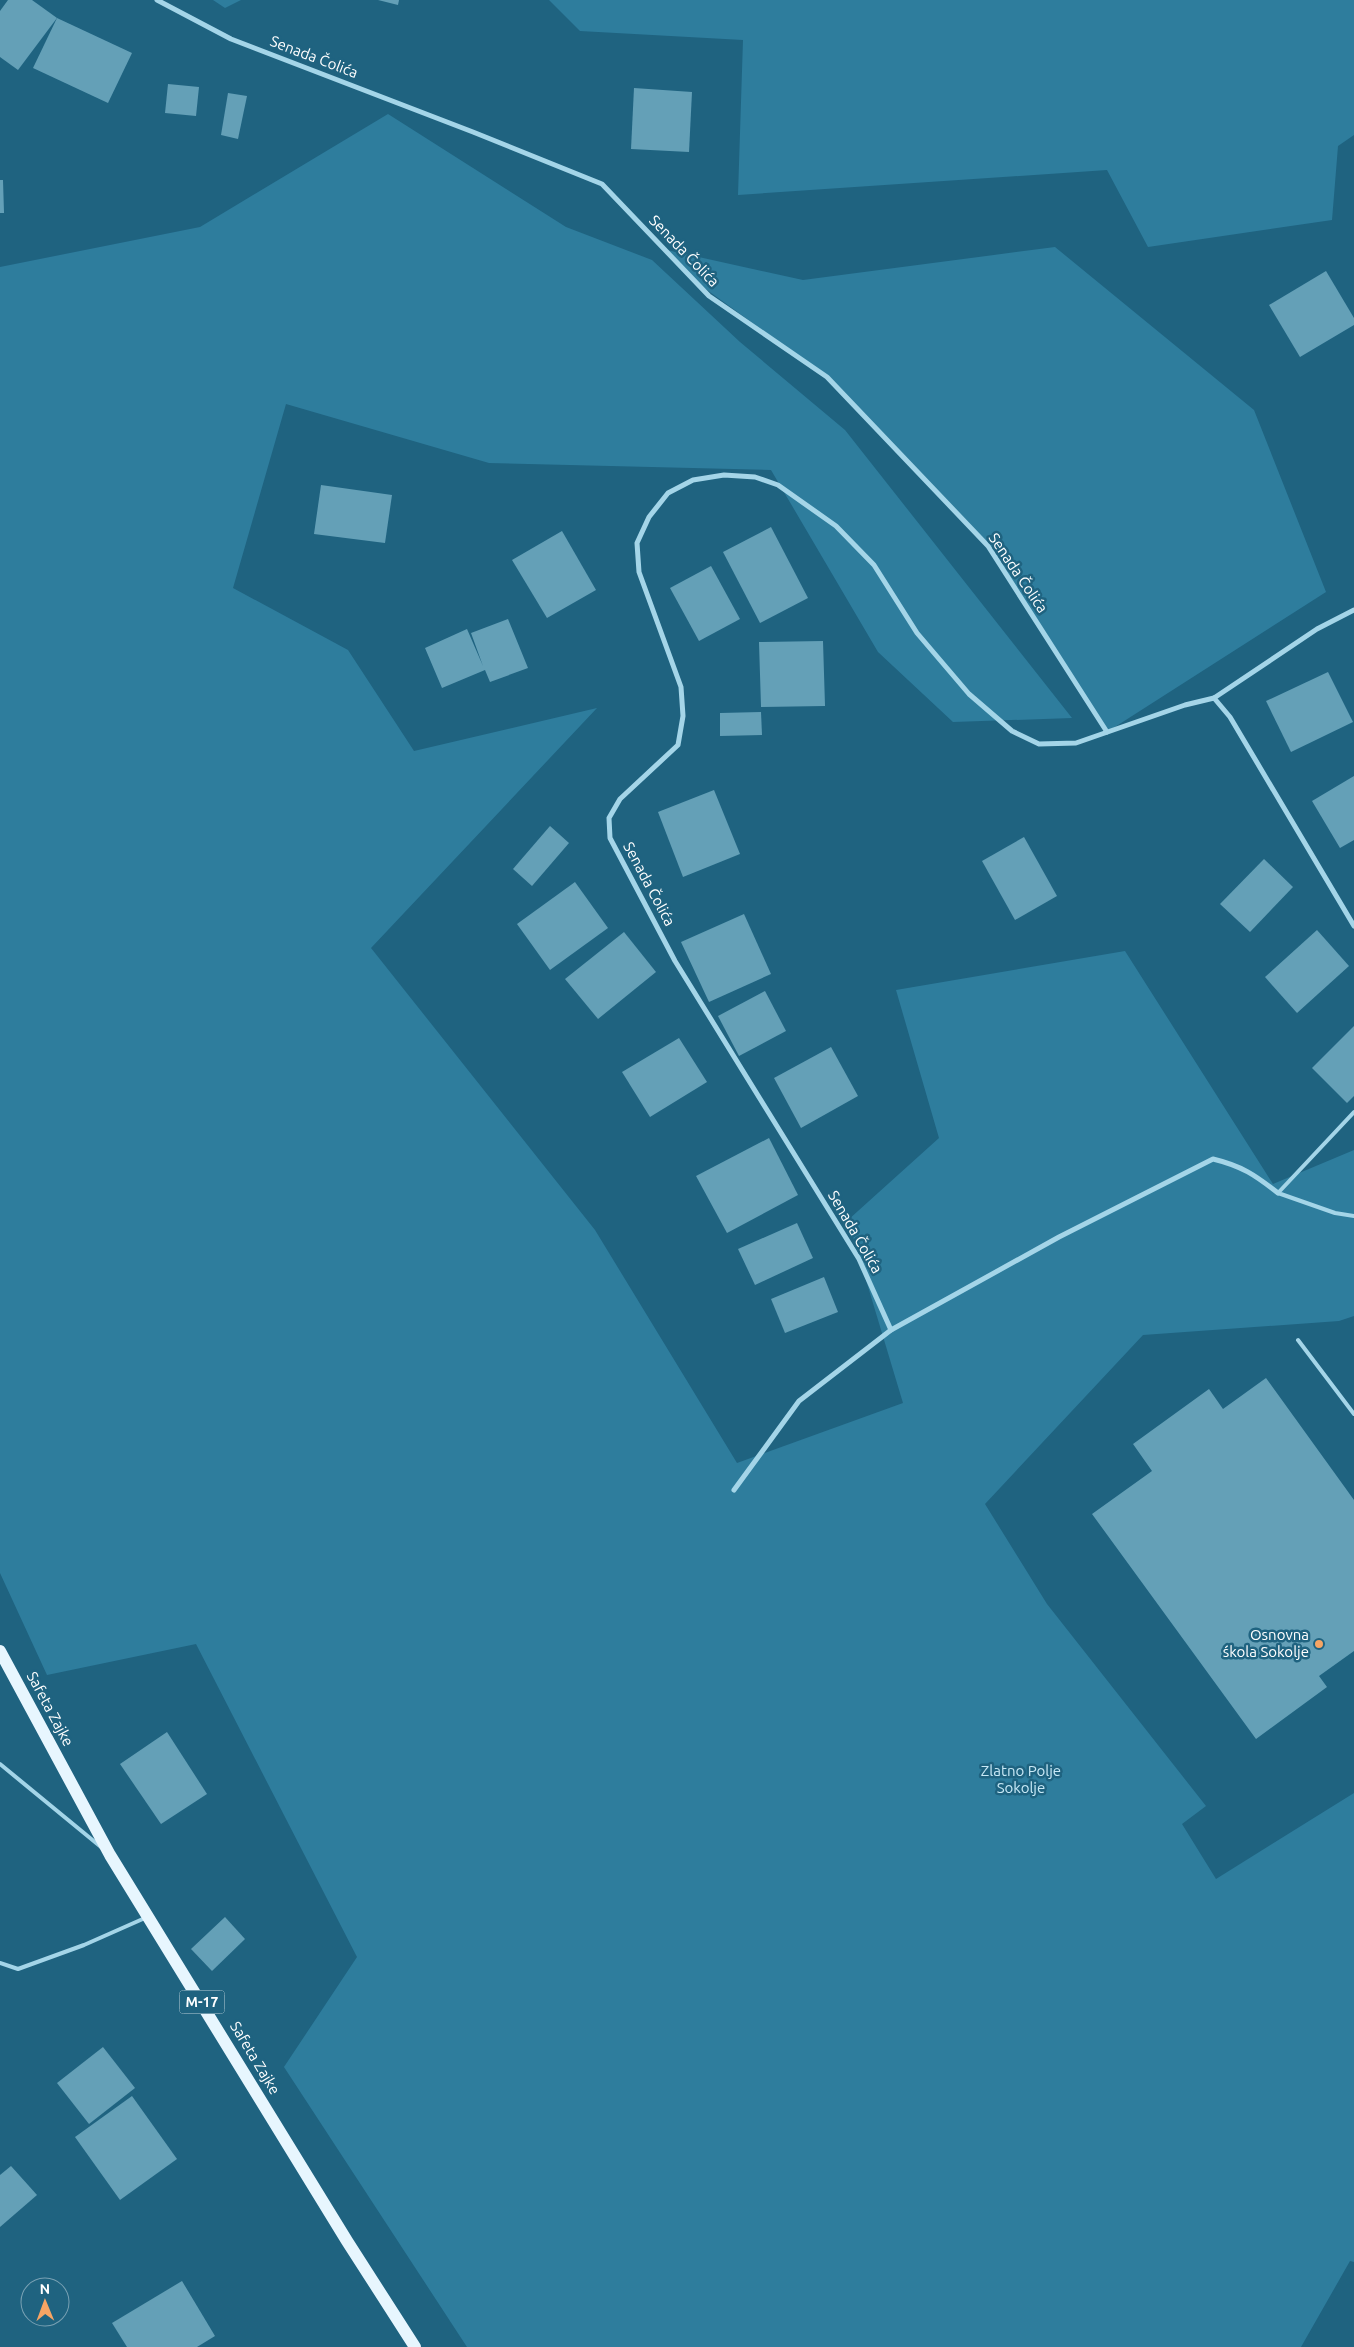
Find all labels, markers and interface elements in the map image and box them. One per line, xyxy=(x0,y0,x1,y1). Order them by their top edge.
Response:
street label: Senada Čolića xyxy=(268,32,360,81)
street label: Senada Čolića xyxy=(646,211,723,290)
street label: Senada Čolića xyxy=(986,530,1051,616)
street label: Senada Čolića xyxy=(620,839,679,929)
street label: Senada Čolića xyxy=(825,1187,886,1276)
place label: Osnovna śkola Sokolje xyxy=(1223,1626,1309,1660)
marker: Osnovna śkola Sokolje xyxy=(1313,1638,1325,1650)
street label: Safeta Zajke xyxy=(24,1669,77,1749)
park label: Zlatno Polje Sokolje xyxy=(981,1762,1061,1796)
road number: M-17 xyxy=(180,1990,224,2014)
street label: Safeta Zajke xyxy=(227,2018,284,2097)
north arrow xyxy=(20,2277,70,2327)
text: N xyxy=(39,2281,50,2297)

